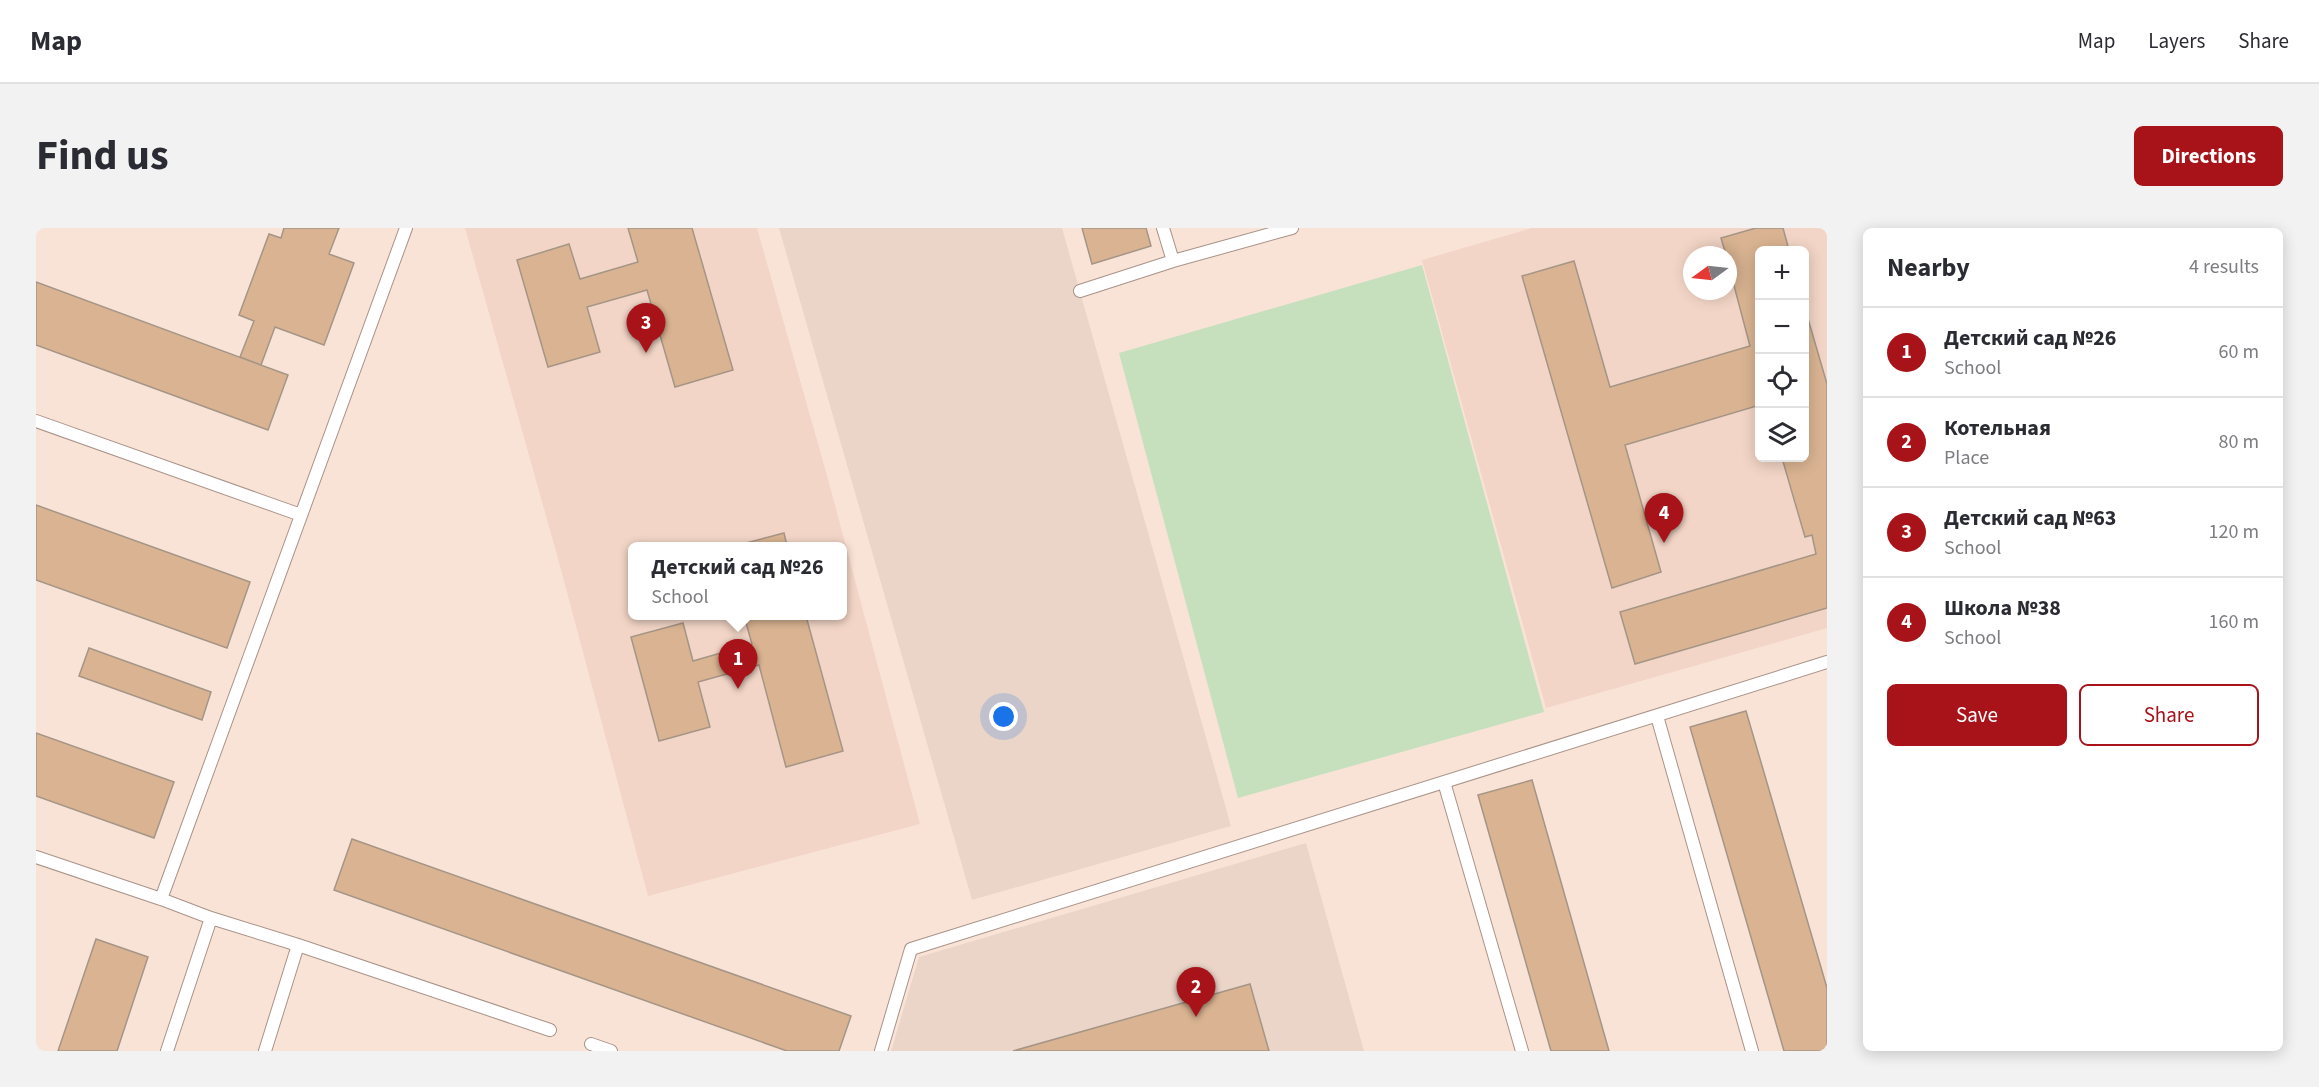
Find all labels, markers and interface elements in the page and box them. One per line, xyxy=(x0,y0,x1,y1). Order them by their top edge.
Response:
text: Map xyxy=(30,21,82,61)
text: Map xyxy=(2078,26,2115,56)
text: Layers xyxy=(2148,26,2205,56)
text: Share xyxy=(2238,26,2289,56)
text: Find us xyxy=(36,126,169,186)
button: Directions xyxy=(2134,126,2283,186)
north arrow xyxy=(1683,246,1737,300)
map controls xyxy=(1755,246,1809,462)
button: + xyxy=(1755,246,1809,300)
text: Nearby xyxy=(1887,249,1970,286)
text: 4 results xyxy=(2189,253,2259,281)
button: − xyxy=(1755,300,1809,354)
pin: 3 xyxy=(626,304,666,353)
text: Детский сад №26 xyxy=(1944,322,2117,354)
text: 1 xyxy=(1901,338,1912,366)
text: 60 m xyxy=(2219,338,2259,366)
button: locate xyxy=(1755,354,1809,408)
text: School xyxy=(1944,354,2001,382)
button: layers xyxy=(1755,408,1809,462)
text: Котельная xyxy=(1944,412,2051,444)
text: 2 xyxy=(1901,428,1912,456)
text: 80 m xyxy=(2219,428,2259,456)
text: Place xyxy=(1944,444,1989,472)
pin: 4 xyxy=(1644,494,1684,543)
text: Детский сад №63 xyxy=(1944,502,2117,534)
text: 3 xyxy=(1901,518,1912,546)
text: 120 m xyxy=(2209,518,2259,546)
text: School xyxy=(1944,534,2001,562)
popup xyxy=(628,542,847,620)
text: Детский сад №26 xyxy=(651,551,824,583)
text: School xyxy=(651,583,709,611)
text: Школа №38 xyxy=(1944,592,2061,624)
text: 4 xyxy=(1901,608,1912,636)
text: 160 m xyxy=(2209,608,2259,636)
text: School xyxy=(1944,624,2001,652)
pin: 1 xyxy=(718,640,758,689)
button: Save xyxy=(1887,684,2067,746)
button: Share xyxy=(2079,684,2259,746)
your location xyxy=(989,702,1018,731)
pin: 2 xyxy=(1176,968,1216,1017)

